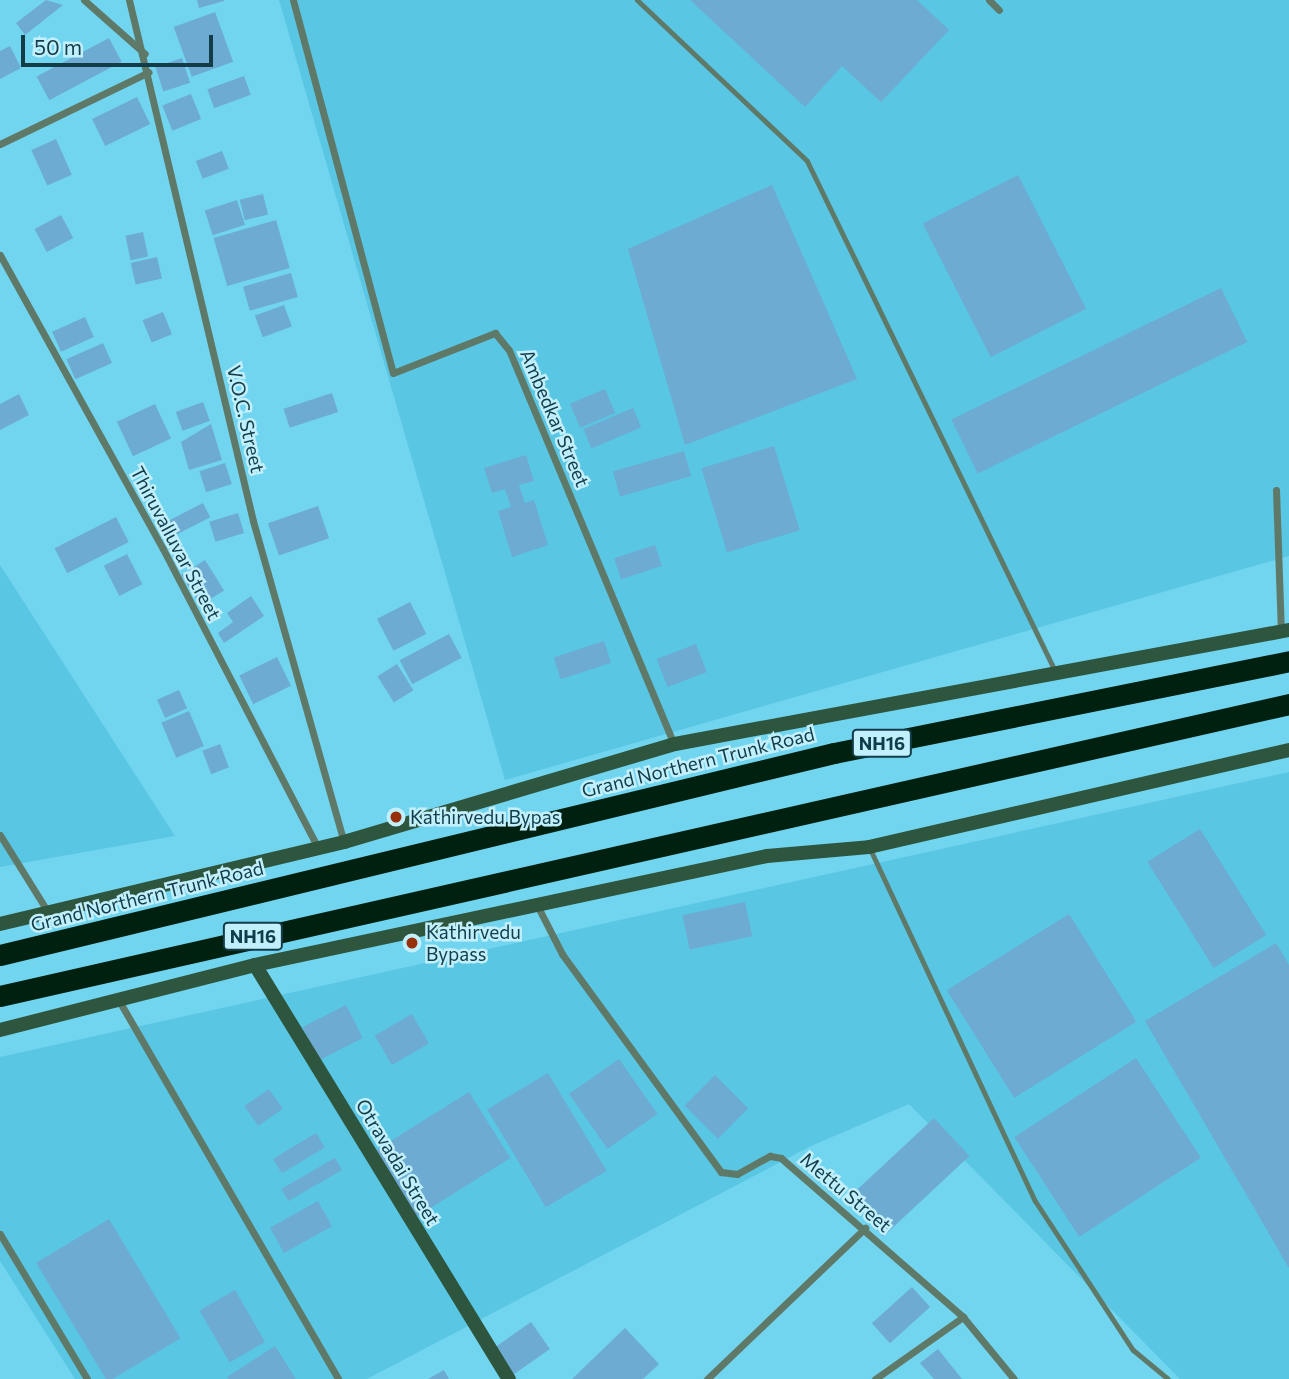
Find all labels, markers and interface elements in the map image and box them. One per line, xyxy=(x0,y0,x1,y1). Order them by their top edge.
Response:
scale bar xyxy=(24,21,217,65)
text: 50 m xyxy=(34,34,82,59)
street label: Ambedkar Street xyxy=(516,346,594,490)
street label: V.O.C. Street xyxy=(223,363,269,475)
street label: Thiruvalluvar Street xyxy=(126,462,226,624)
street label: Grand Northern Trunk Road xyxy=(579,722,817,802)
road number: NH16 xyxy=(850,728,914,758)
place label: Kathirvedu Bypas xyxy=(410,806,560,828)
marker: Kathirvedu Bypas xyxy=(388,809,404,825)
street label: Grand Northern Trunk Road xyxy=(28,856,266,936)
place label: Kathirvedu Bypass xyxy=(426,921,521,965)
road number: NH16 xyxy=(222,922,284,951)
marker: Kathirvedu Bypass xyxy=(404,935,420,951)
street label: Otravadai Street xyxy=(351,1095,445,1229)
street label: Mettu Street xyxy=(796,1147,896,1237)

